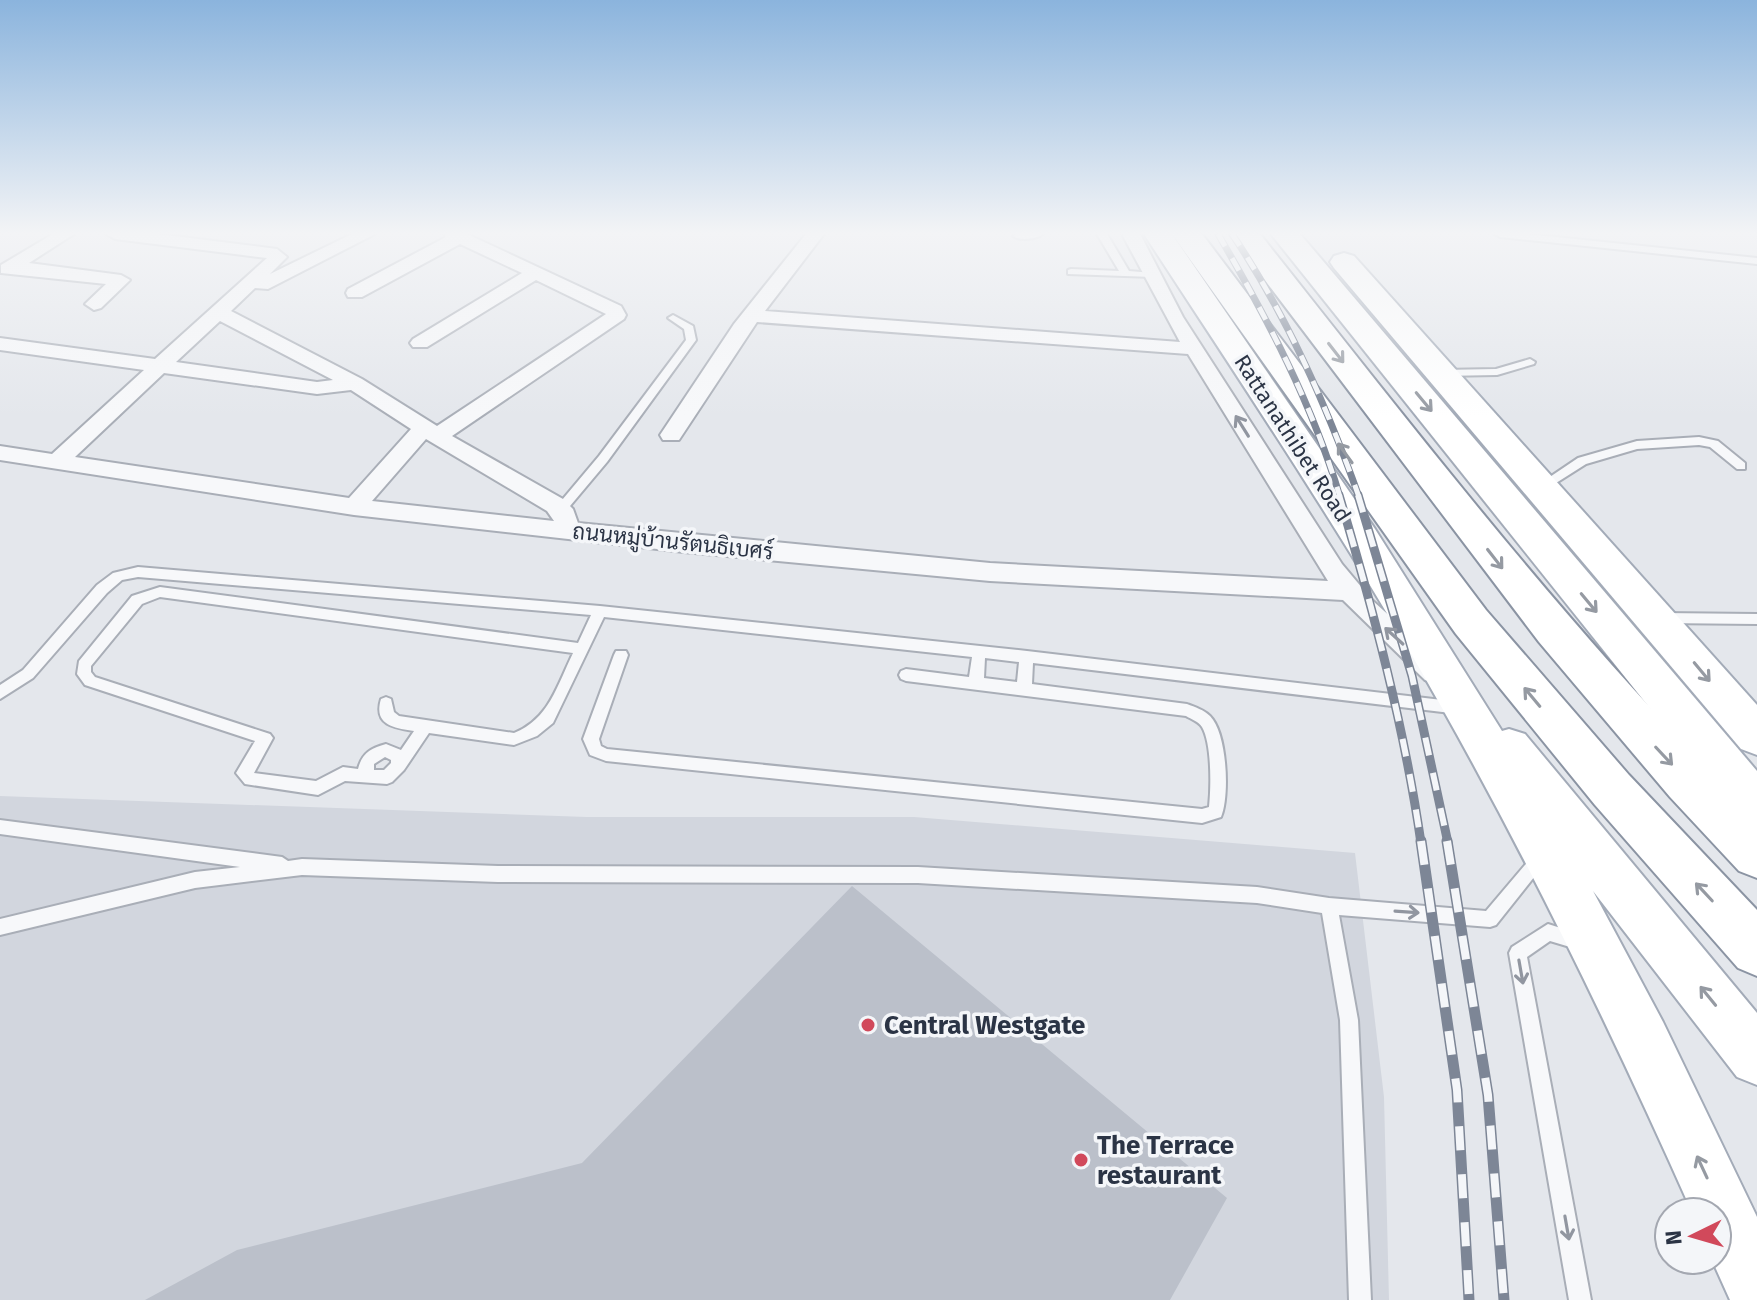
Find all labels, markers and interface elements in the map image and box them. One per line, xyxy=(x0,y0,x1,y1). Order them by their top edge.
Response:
one-way arrow xyxy=(1328,342,1345,363)
street label: Rattanathibet Road xyxy=(1228,349,1357,527)
one-way arrow xyxy=(1415,391,1433,412)
one-way arrow xyxy=(1234,416,1251,438)
one-way arrow xyxy=(1337,443,1354,465)
street label: ถนนหมู่บ้านรัตนธิเบศร์ xyxy=(571,517,775,567)
one-way arrow xyxy=(1486,548,1503,569)
one-way arrow xyxy=(1580,592,1598,613)
one-way arrow xyxy=(1384,628,1404,646)
one-way arrow xyxy=(1693,662,1711,682)
one-way arrow xyxy=(1523,687,1541,708)
one-way arrow xyxy=(1655,746,1674,766)
one-way arrow xyxy=(1695,882,1714,902)
one-way arrow xyxy=(1393,905,1420,920)
one-way arrow xyxy=(1515,959,1530,984)
one-way arrow xyxy=(1699,986,1717,1007)
place label: Central Westgate xyxy=(884,1010,1085,1041)
marker: Central Westgate xyxy=(859,1016,877,1034)
place label: The Terrace restaurant xyxy=(1097,1130,1234,1191)
marker: The Terrace restaurant xyxy=(1072,1151,1090,1169)
one-way arrow xyxy=(1694,1155,1709,1179)
north arrow xyxy=(1653,1196,1733,1276)
one-way arrow xyxy=(1560,1215,1575,1240)
text: N xyxy=(1659,1229,1688,1246)

